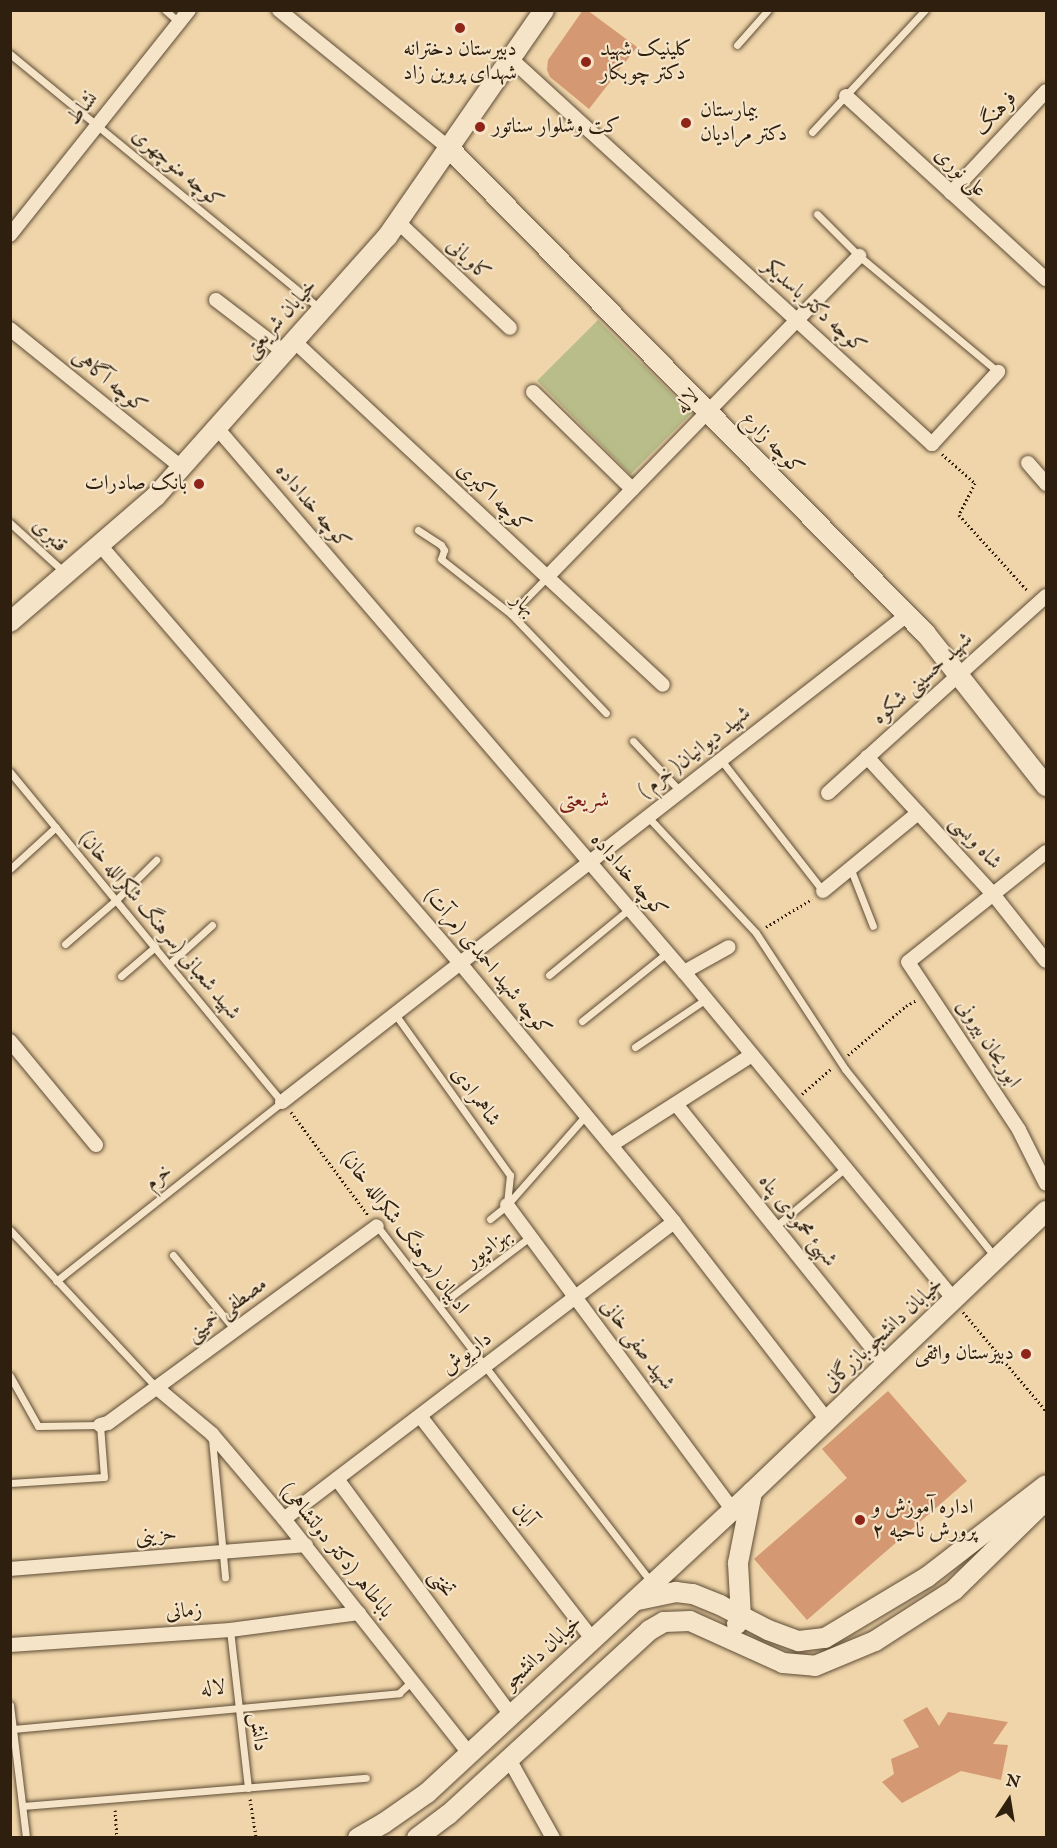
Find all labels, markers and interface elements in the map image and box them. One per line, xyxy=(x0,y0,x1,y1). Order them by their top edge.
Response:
marker: دبیرستان دخترانه شهدای پروین زاد xyxy=(453,21,467,35)
place label: دبیرستان دخترانه شهدای پروین زاد xyxy=(403,37,517,87)
place label: کلینیک شهید دکتر چوبکار xyxy=(600,37,692,87)
marker: کلینیک شهید دکتر چوبکار xyxy=(577,53,595,71)
street label: فرهنگ xyxy=(969,86,1023,142)
street label: نشاط xyxy=(62,87,104,131)
place label: بیمارستان دکتر مرادیان xyxy=(700,98,787,148)
place label: کت وشلوار سناتور xyxy=(492,114,620,140)
marker: بیمارستان دکتر مرادیان xyxy=(677,114,695,132)
marker: کت وشلوار سناتور xyxy=(473,120,487,134)
street label: کوچه منوچهری xyxy=(126,123,228,215)
street label: علی نوری xyxy=(929,143,991,203)
street label: کاویانی xyxy=(441,233,495,287)
street label: کوچه دکتر باسدیکر xyxy=(757,254,871,360)
street label: خیابان شریعتی xyxy=(239,274,323,364)
street label: کوچه آگاهی xyxy=(67,344,151,420)
street label: لاله xyxy=(670,384,706,420)
street label: کوچه زارع xyxy=(735,407,809,481)
street label: کوچه اکبری xyxy=(451,457,535,539)
street label: کوچه خداداده xyxy=(269,459,355,555)
place label: بانک صادرات xyxy=(85,471,187,497)
marker: بانک صادرات xyxy=(192,477,206,491)
street label: قنبری xyxy=(26,514,72,558)
street label: بهار xyxy=(506,587,540,623)
street label: شهید حسینی شکوه xyxy=(868,627,978,731)
street label: شهید دیوانیان( خرم ) xyxy=(634,701,756,805)
district label: شریعتی xyxy=(559,788,609,814)
street label: شاه ویسی xyxy=(944,811,1006,875)
street label: شهید شعبانی (سرهنگ شکرالله خان) xyxy=(73,827,245,1025)
street label: کوچه خداداده xyxy=(584,828,672,924)
street label: کوچه شهید احمدی (مرآت) xyxy=(418,884,556,1042)
street label: ابوریحان بیرونی xyxy=(950,995,1026,1093)
street label: شاهمرادی xyxy=(445,1062,505,1132)
street label: ادیبان (سرهنگ شکرالله خان) xyxy=(334,1147,474,1319)
street label: خرم xyxy=(140,1159,178,1197)
street label: شهیئ محمودی پناه xyxy=(752,1170,842,1272)
street label: بهزادپور xyxy=(461,1222,517,1274)
street label: مصطفی خمینی xyxy=(182,1272,272,1348)
street label: خیابان دانشجو.بازرگانی xyxy=(817,1272,949,1398)
street label: شهید صفی خانی xyxy=(595,1294,679,1396)
street label: داریوش xyxy=(437,1327,497,1381)
place label: دبیرستان واثقی xyxy=(915,1341,1014,1367)
marker: دبیرستان واثقی xyxy=(1019,1347,1033,1361)
street label: باباطاهر (دکتر دولتشاهی) xyxy=(274,1478,398,1624)
place label: اداره آموزش و پرورش ناحیه ۲ xyxy=(872,1495,977,1545)
street label: آبان xyxy=(505,1497,541,1533)
marker: اداره آموزش و پرورش ناحیه ۲ xyxy=(853,1513,867,1527)
street label: حزینی xyxy=(134,1522,178,1550)
street label: تختی xyxy=(422,1565,460,1603)
street label: زمانی xyxy=(165,1598,203,1626)
street label: خیابان دانشجو xyxy=(499,1610,587,1696)
street label: لاله xyxy=(199,1675,227,1703)
street label: دانش xyxy=(243,1711,273,1753)
north arrow xyxy=(979,1770,1039,1830)
text: N xyxy=(1004,1771,1022,1794)

